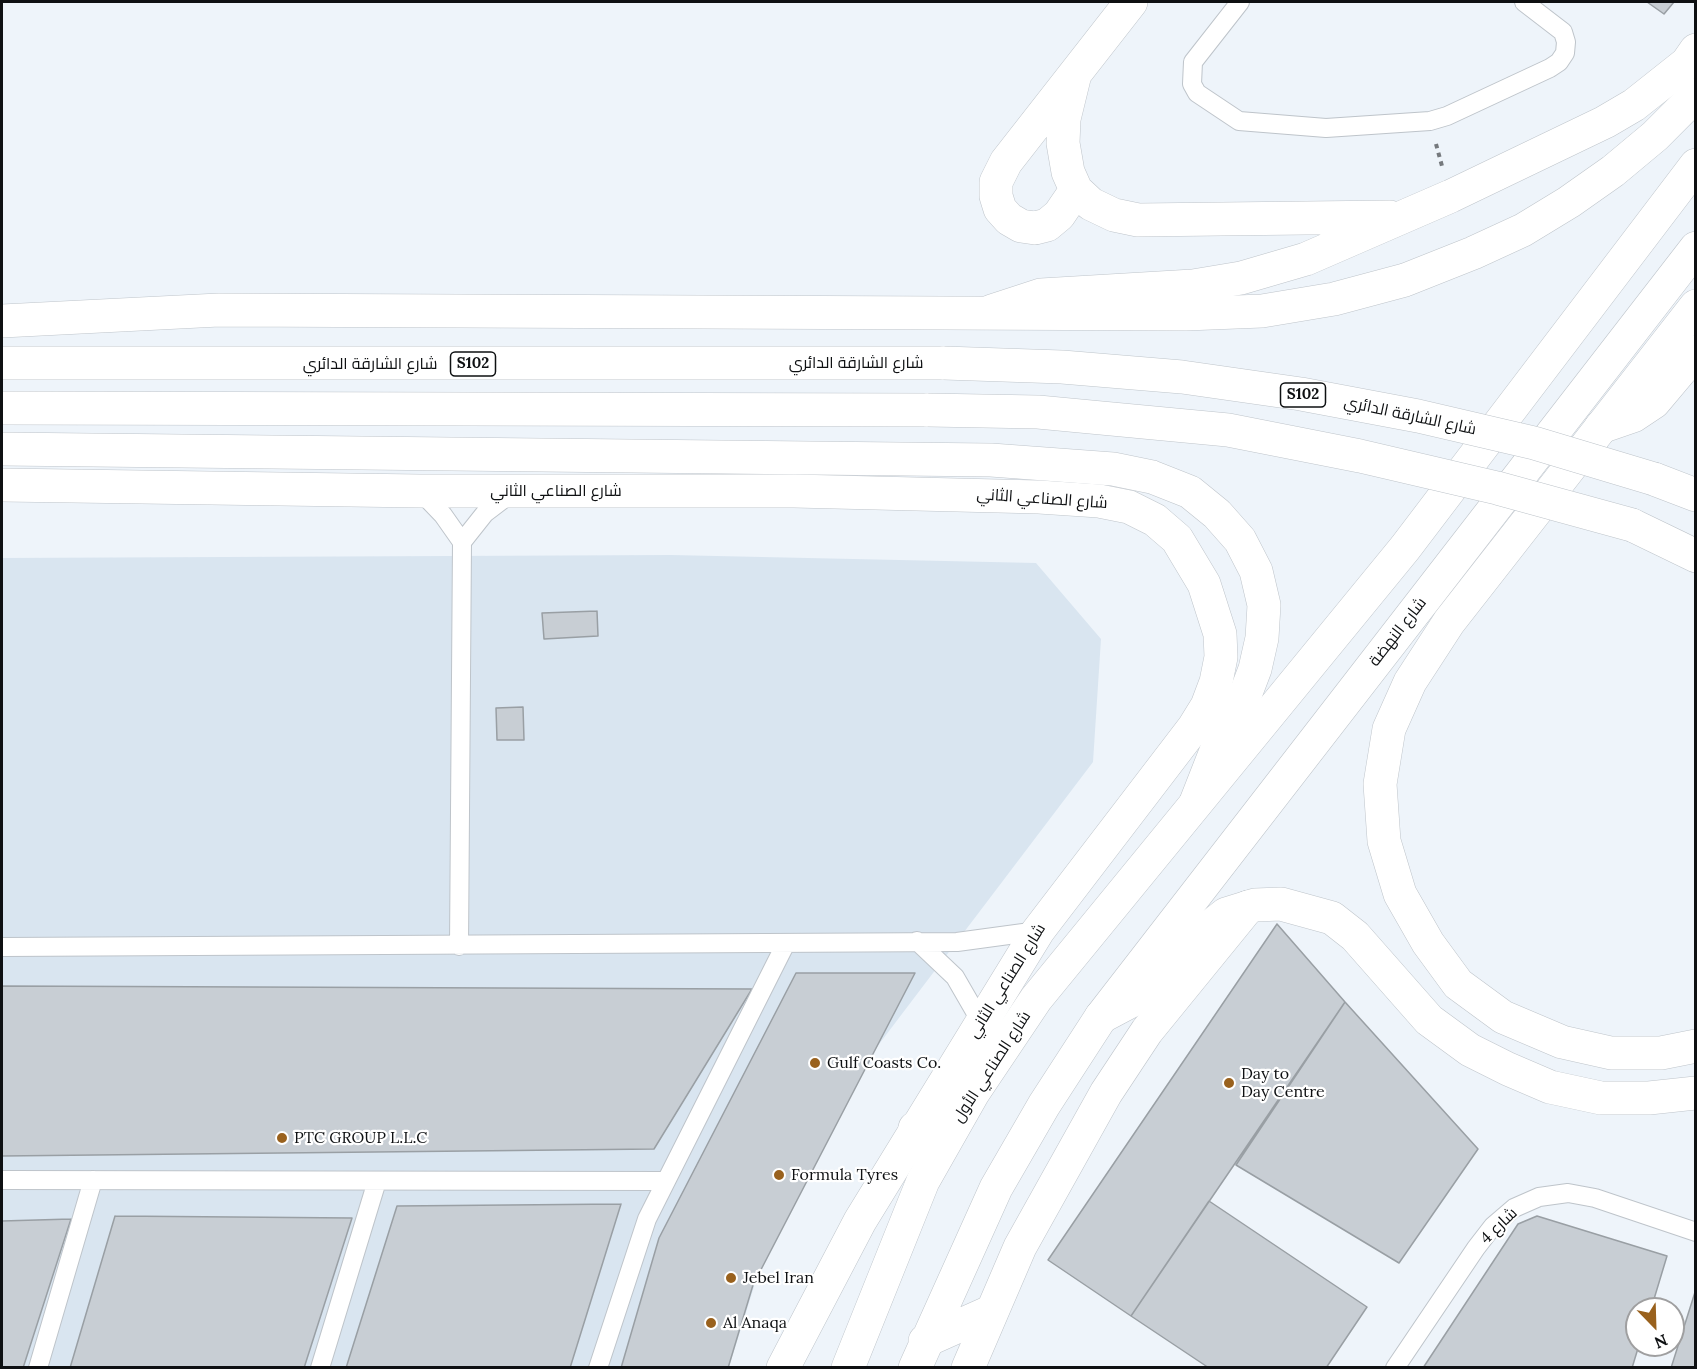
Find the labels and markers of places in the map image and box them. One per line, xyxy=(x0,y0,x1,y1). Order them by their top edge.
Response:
place label: Gulf Coasts Co. xyxy=(827,1053,941,1073)
marker: Gulf Coasts Co. xyxy=(808,1056,822,1070)
place label: Day to Day Centre xyxy=(1241,1064,1325,1102)
marker: Day to Day Centre xyxy=(1222,1076,1236,1090)
place label: PTC GROUP L.L.C xyxy=(294,1128,427,1148)
marker: PTC GROUP L.L.C xyxy=(275,1131,289,1145)
place label: Formula Tyres xyxy=(791,1165,898,1185)
marker: Formula Tyres xyxy=(772,1168,786,1182)
place label: Jebel Iran xyxy=(743,1268,814,1288)
marker: Jebel Iran xyxy=(724,1271,738,1285)
place label: Al Anaqa xyxy=(723,1313,787,1333)
marker: Al Anaqa xyxy=(704,1316,718,1330)

